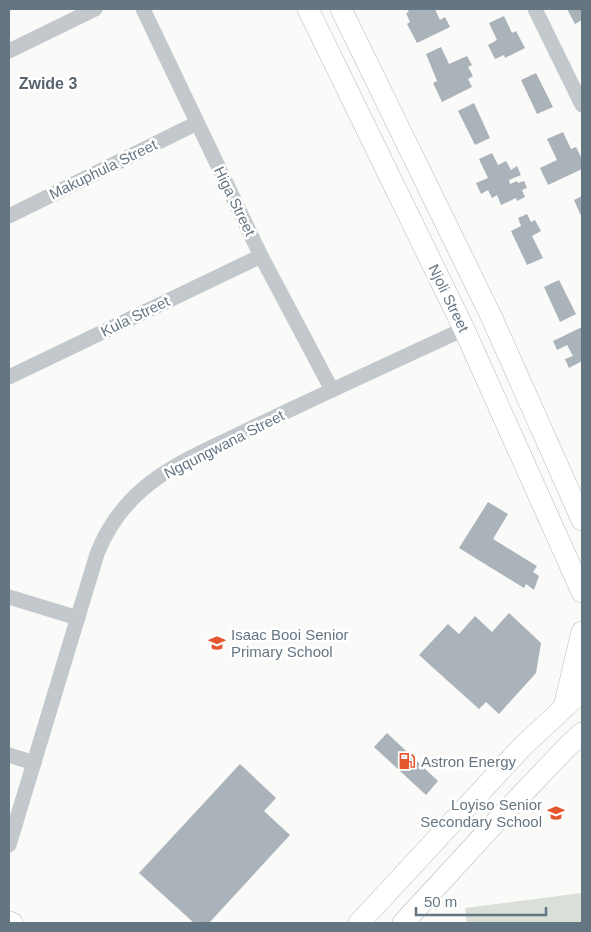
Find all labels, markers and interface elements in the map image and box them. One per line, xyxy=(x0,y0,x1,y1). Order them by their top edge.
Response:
district label: Zwide 3 xyxy=(19,75,77,92)
street label: Makuphula Street xyxy=(46,135,160,202)
street label: Higa Street xyxy=(211,164,259,239)
street label: Njoli Street xyxy=(425,261,473,335)
street label: Kula Street xyxy=(98,292,173,340)
street label: Ngqungwana Street xyxy=(161,406,288,482)
place label: Isaac Booi Senior Primary School xyxy=(231,626,349,660)
school or university icon: Isaac Booi Senior Primary School xyxy=(207,633,227,653)
fuel station icon: Astron Energy xyxy=(397,751,417,771)
place label: Astron Energy xyxy=(421,753,517,770)
place label: Loyiso Senior Secondary School xyxy=(420,796,542,830)
school or university icon: Loyiso Senior Secondary School xyxy=(546,803,566,823)
scale bar xyxy=(416,884,546,916)
text: 50 m xyxy=(424,893,457,910)

